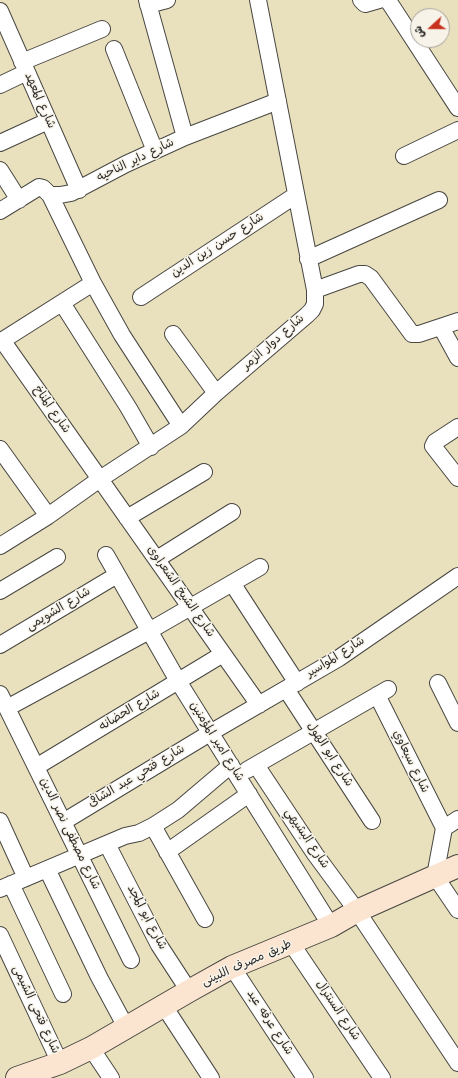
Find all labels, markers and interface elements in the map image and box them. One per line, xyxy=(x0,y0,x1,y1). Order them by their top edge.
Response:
north arrow xyxy=(410,8,450,48)
text: ش xyxy=(409,23,430,41)
street label: شارع المعهد xyxy=(20,71,58,131)
street label: شارع داير الناحيه xyxy=(95,136,177,186)
street label: شارع حسن زين الدين xyxy=(169,211,267,281)
street label: شارع دوار الزمر xyxy=(240,312,308,374)
street label: شارع المناخ xyxy=(29,384,73,436)
street label: شارع الشيخ الشعراوى xyxy=(143,543,217,641)
street label: شارع الشويمى xyxy=(24,585,94,635)
street label: شارع المواسير xyxy=(304,634,368,682)
street label: شارع الحضانه xyxy=(97,687,163,735)
street label: شارع امير المؤمنين xyxy=(186,699,246,785)
street label: شارع ابو الهول xyxy=(303,720,355,790)
street label: شارع سبعاوي xyxy=(389,728,431,796)
street label: شارع فتحي عبد الشافى xyxy=(86,742,188,812)
street label: شارع مصطفى نصر الدين xyxy=(36,776,102,892)
street label: شارع البشيهي xyxy=(281,806,331,872)
street label: شارع ابو المجد xyxy=(123,883,169,953)
street label: طريق مصرف اللبينى xyxy=(200,938,294,990)
street label: شارع فتحى الشيمى xyxy=(8,964,62,1056)
street label: شارع السنترال xyxy=(312,978,362,1044)
street label: شارع عرفه عيد xyxy=(243,988,295,1058)

